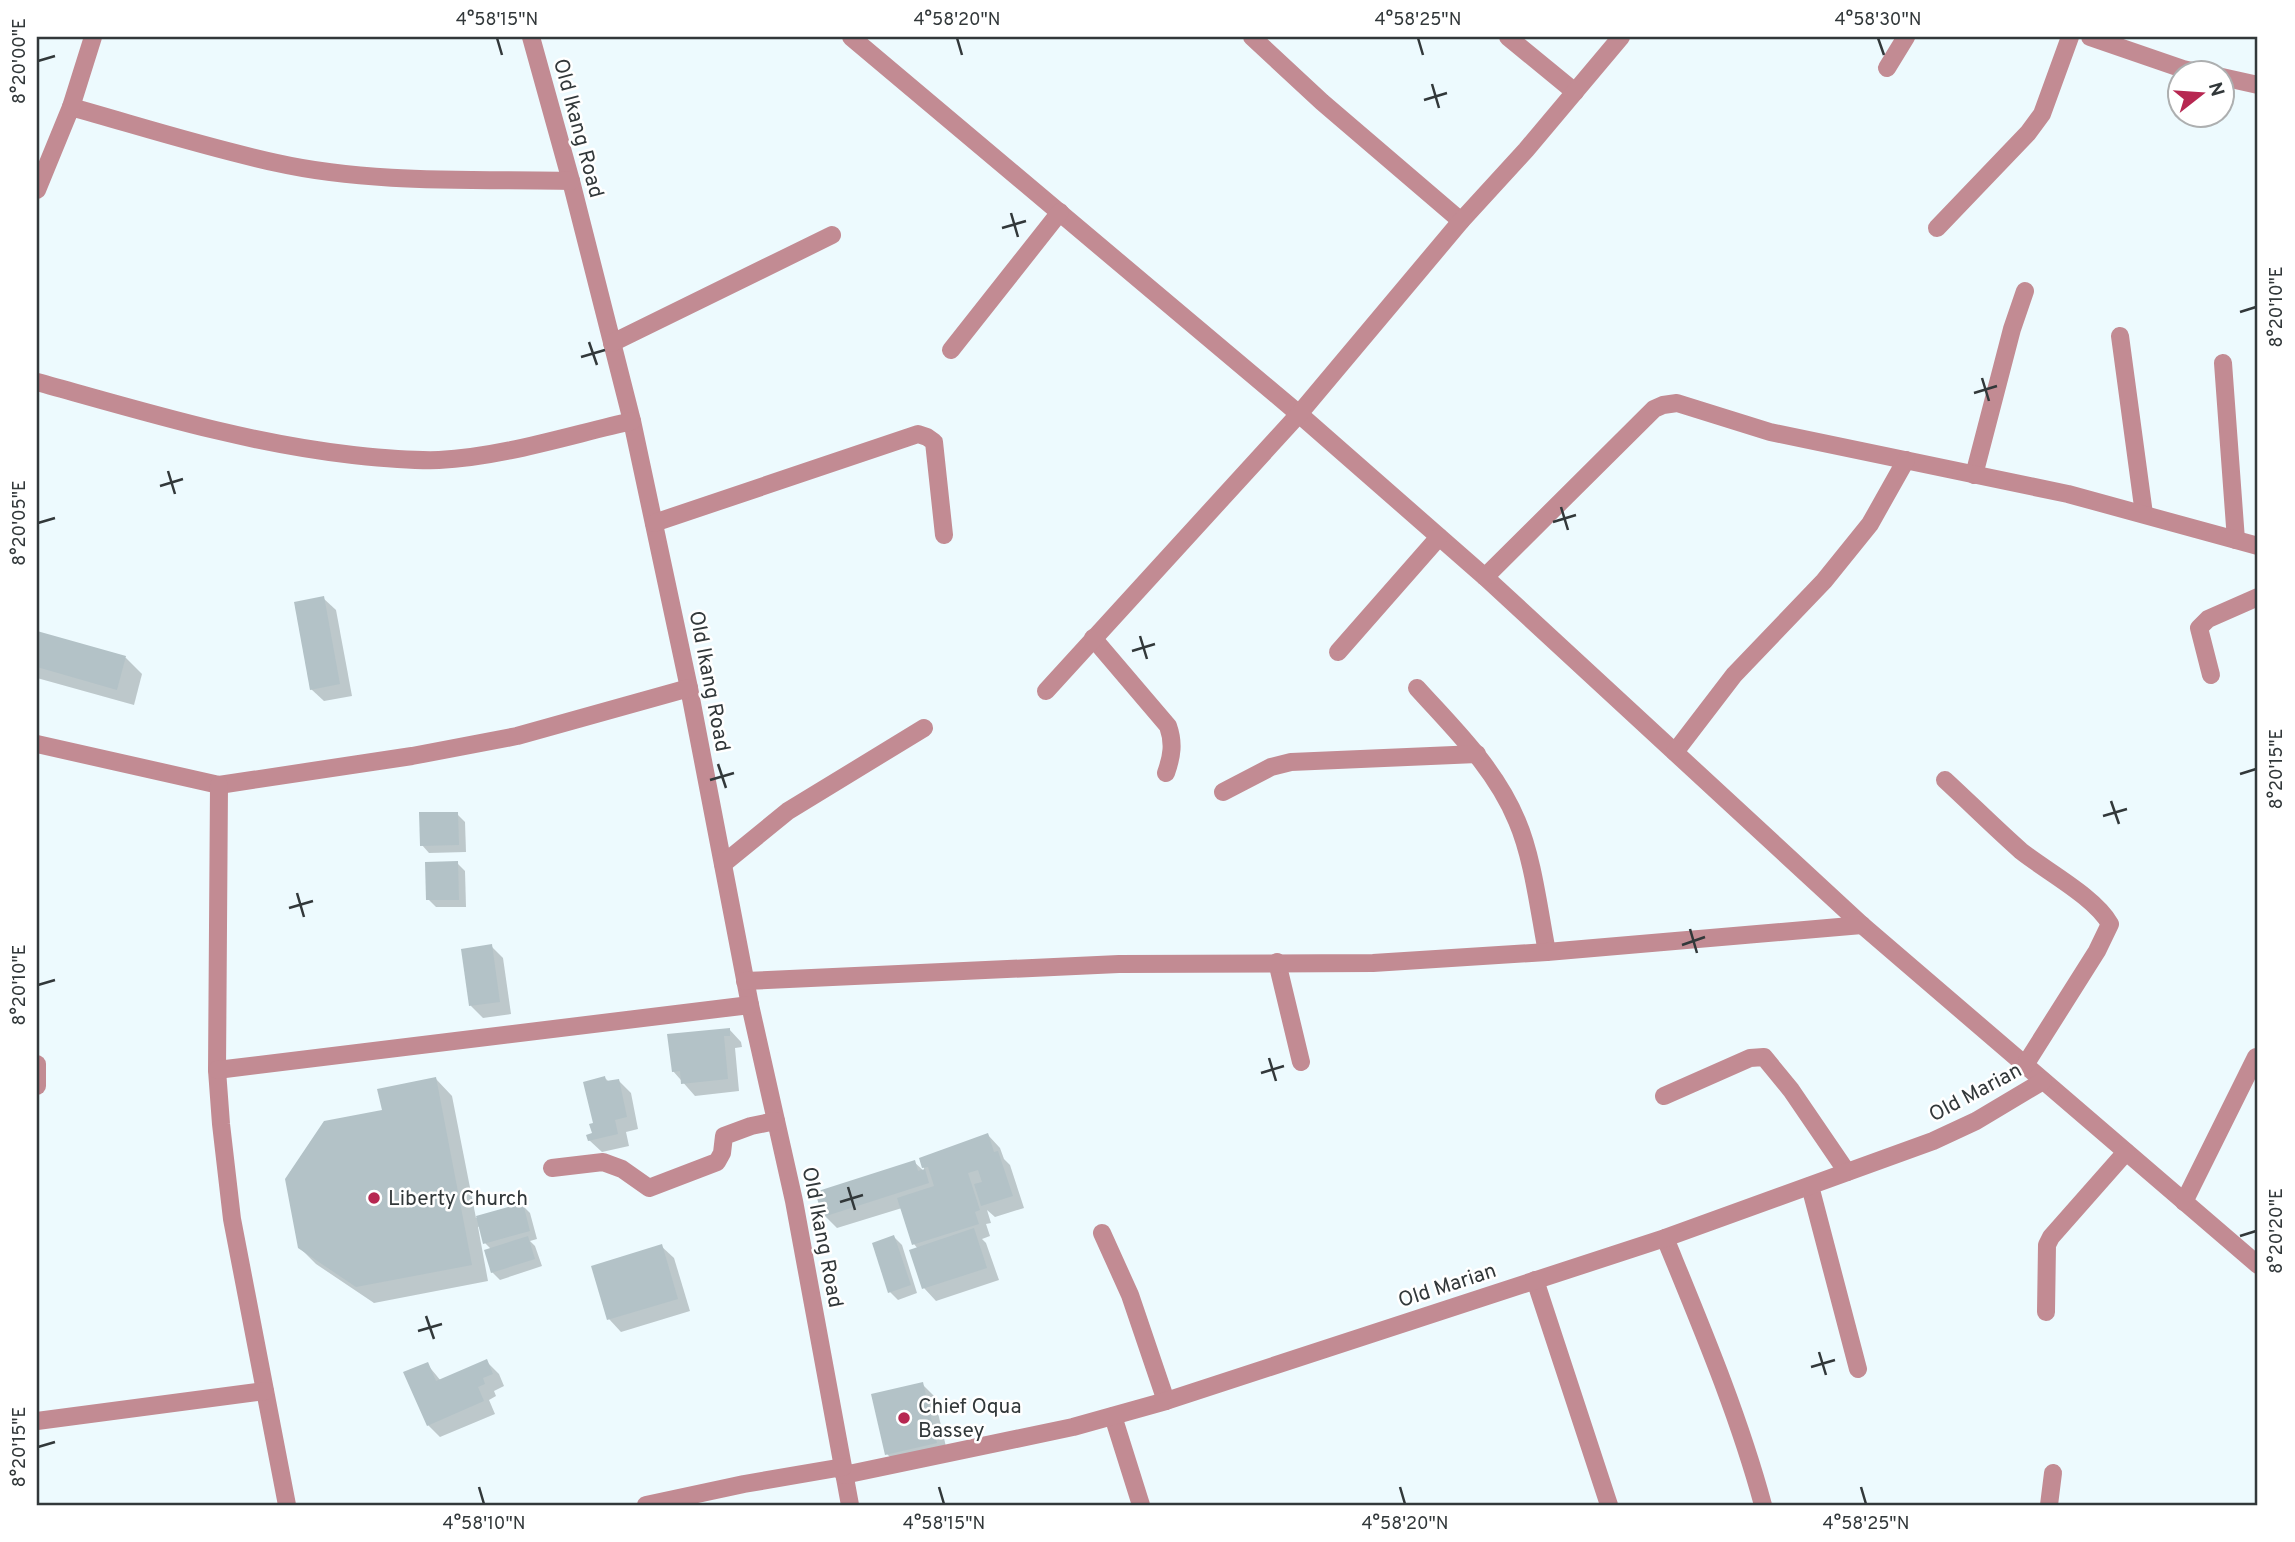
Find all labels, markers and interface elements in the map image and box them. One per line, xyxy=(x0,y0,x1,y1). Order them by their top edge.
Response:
text: 4°58'15"N xyxy=(456,9,538,32)
text: 4°58'20"N xyxy=(913,9,1001,32)
text: 4°58'25"N xyxy=(1375,9,1461,32)
text: 4°58'30"N xyxy=(1835,9,1921,32)
text: 8°20'00"E xyxy=(9,18,32,104)
street label: Old Ikang Road xyxy=(546,56,609,201)
north arrow xyxy=(2166,60,2236,130)
text: N xyxy=(2202,80,2229,100)
text: 8°20'10"E xyxy=(2266,266,2289,348)
text: 8°20'05"E xyxy=(9,480,32,566)
street label: Old Ikang Road xyxy=(682,609,735,754)
text: 8°20'15"E xyxy=(2266,729,2289,809)
text: 8°20'10"E xyxy=(9,944,32,1026)
street label: Old Marian xyxy=(1924,1058,2027,1129)
street label: Old Ikang Road xyxy=(795,1165,848,1310)
place label: Liberty Church xyxy=(388,1186,528,1213)
text: 8°20'20"E xyxy=(2266,1188,2289,1274)
marker: Liberty Church xyxy=(366,1190,382,1206)
street label: Old Marian xyxy=(1395,1258,1500,1315)
place label: Chief Oqua Bassey xyxy=(918,1394,1022,1445)
text: 8°20'15"E xyxy=(9,1407,32,1487)
marker: Chief Oqua Bassey xyxy=(896,1410,912,1426)
text: 4°58'10"N xyxy=(443,1513,525,1536)
text: 4°58'15"N xyxy=(903,1513,985,1536)
text: 4°58'20"N xyxy=(1361,1513,1449,1536)
text: 4°58'25"N xyxy=(1823,1513,1909,1536)

